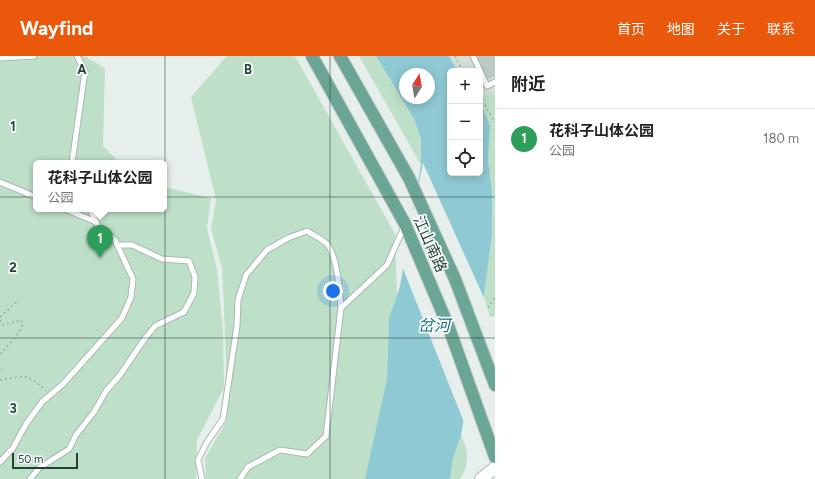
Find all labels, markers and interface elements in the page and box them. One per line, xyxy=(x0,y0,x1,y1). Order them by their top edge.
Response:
text: Wayfind xyxy=(20,17,93,40)
text: 首页 xyxy=(617,21,645,38)
text: 地图 xyxy=(667,21,695,38)
text: 关于 xyxy=(717,21,745,38)
text: 联系 xyxy=(767,21,795,38)
text: A xyxy=(77,62,87,77)
text: B xyxy=(244,62,252,77)
north arrow xyxy=(399,68,435,104)
map controls xyxy=(447,68,483,176)
button: + xyxy=(447,68,483,104)
text: 附近 xyxy=(511,74,545,94)
button: − xyxy=(447,104,483,140)
text: 1 xyxy=(10,119,16,134)
text: 花科子山体公园 xyxy=(549,122,654,140)
text: 1 xyxy=(521,131,527,146)
text: 180 m xyxy=(763,131,799,146)
button: locate xyxy=(447,140,483,176)
text: 公园 xyxy=(549,143,575,158)
popup xyxy=(33,160,167,212)
text: 花科子山体公园 xyxy=(47,169,153,187)
text: 公园 xyxy=(47,190,74,205)
street label: 江山南路 xyxy=(410,213,450,275)
pin: 1 xyxy=(87,225,113,258)
text: 2 xyxy=(9,260,17,275)
your location xyxy=(323,281,343,301)
water label: 岔河 xyxy=(418,316,453,335)
text: 3 xyxy=(9,401,17,416)
scale bar xyxy=(12,451,78,470)
text: 50 m xyxy=(18,453,43,466)

